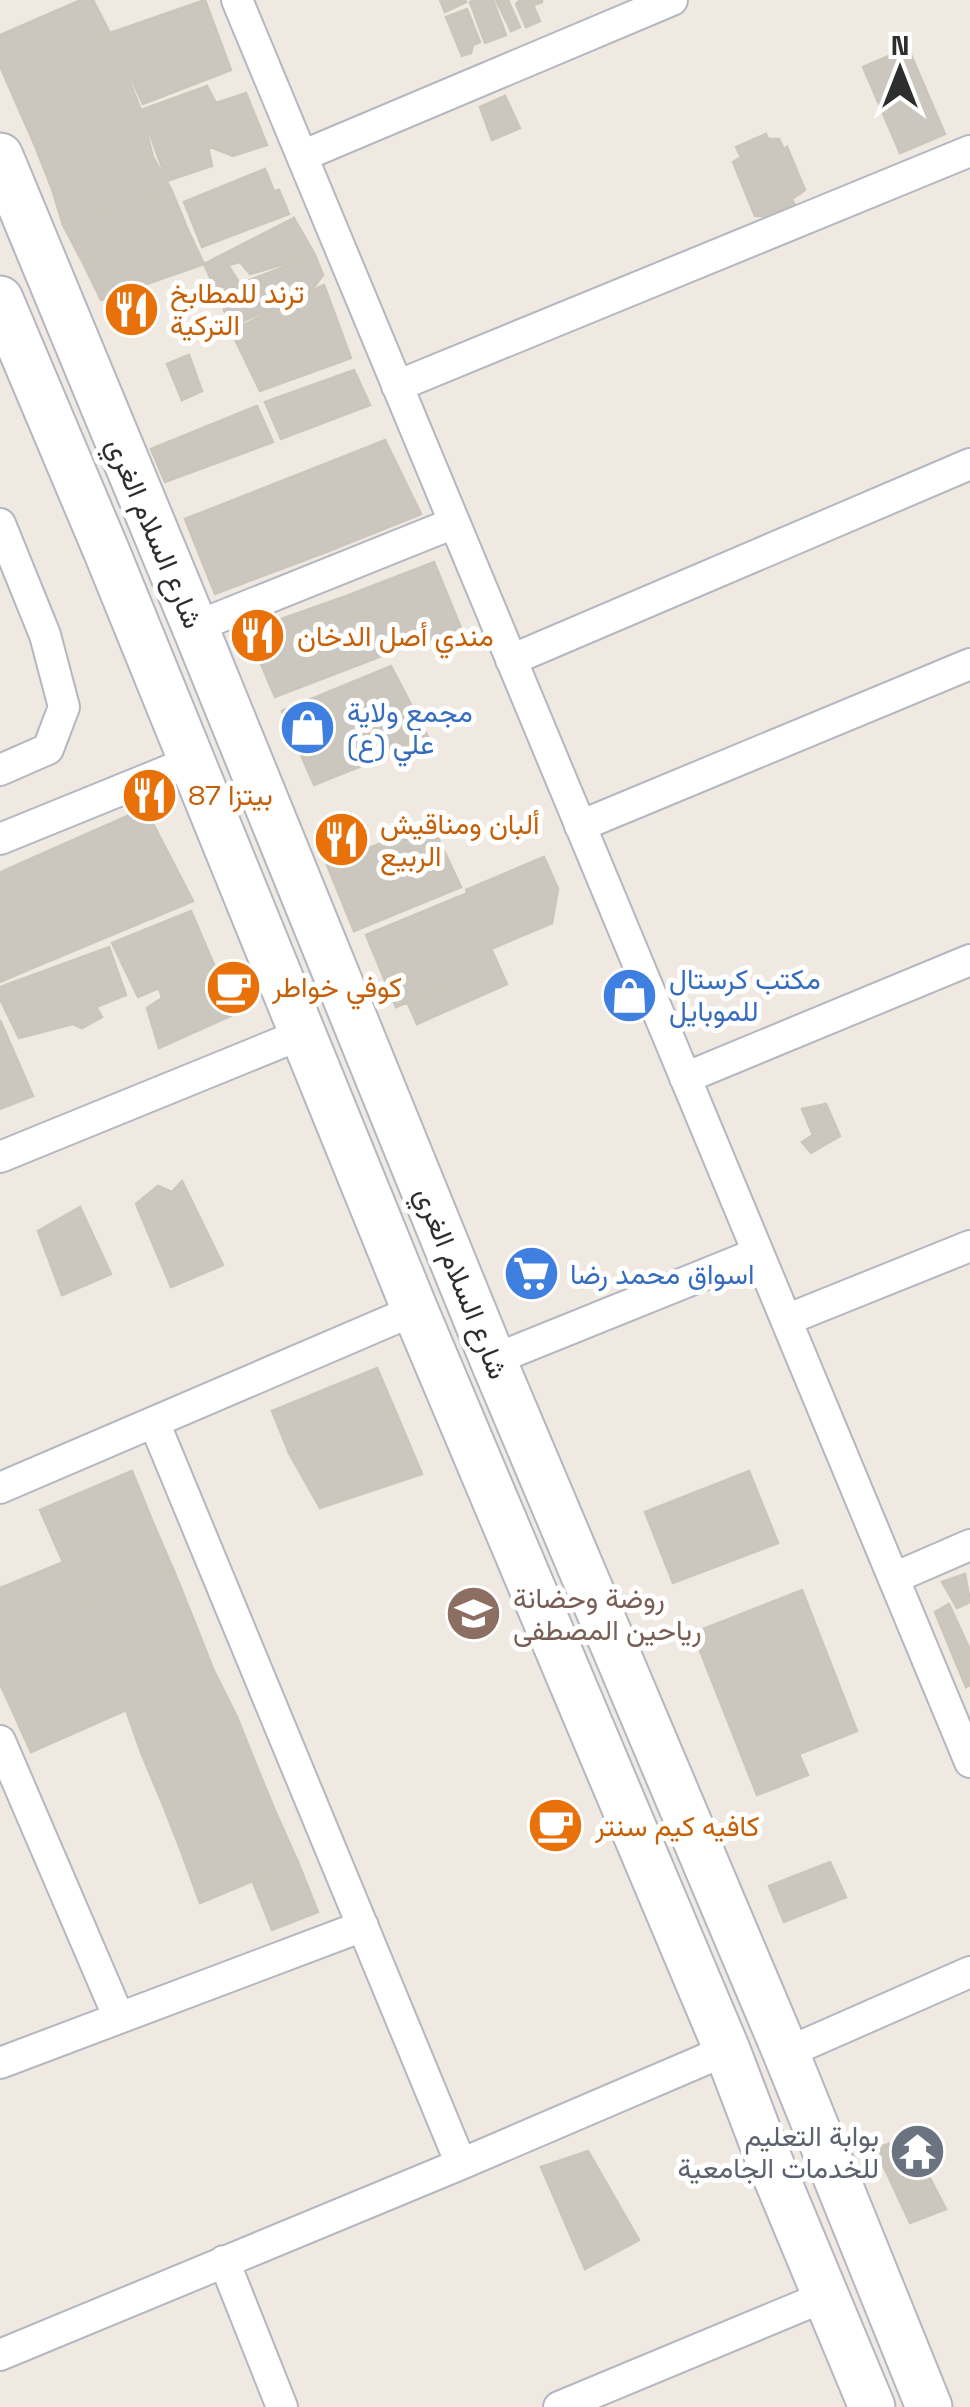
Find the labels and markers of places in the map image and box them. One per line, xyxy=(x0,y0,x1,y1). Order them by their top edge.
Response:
place label: ترند للمطابخ التركية xyxy=(170,275,304,343)
restaurant icon: ترند للمطابخ التركية xyxy=(101,279,161,339)
restaurant icon: مندي أصل الدخان xyxy=(228,606,288,666)
place label: مندي أصل الدخان xyxy=(297,618,494,659)
place label: مجمع ولاية علي (ع) xyxy=(347,694,473,767)
shop icon: مجمع ولاية علي (ع) xyxy=(278,698,338,758)
restaurant icon: بيتزا 87 xyxy=(119,765,179,825)
place label: بيتزا 87 xyxy=(188,777,273,813)
place label: ألبان ومناقيش الربيع xyxy=(380,806,539,876)
restaurant icon: ألبان ومناقيش الربيع xyxy=(311,810,371,870)
cafe icon: كوفي خواطر xyxy=(203,957,263,1017)
place label: مكتب كرستال للموبايل xyxy=(669,961,821,1029)
shop icon: مكتب كرستال للموبايل xyxy=(600,965,660,1025)
place label: كوفي خواطر xyxy=(271,969,402,1010)
supermarket icon: اسواق محمد رضا xyxy=(501,1244,561,1304)
place label: اسواق محمد رضا xyxy=(570,1256,754,1292)
place label: روضة وحضانة رياحين المصطفى xyxy=(513,1580,702,1648)
school or university icon: روضة وحضانة رياحين المصطفى xyxy=(444,1584,504,1644)
cafe icon: كافيه كيم سنتر xyxy=(526,1796,586,1856)
place label: كافيه كيم سنتر xyxy=(594,1808,759,1845)
place label: بوابة التعليم للخدمات الجامعية xyxy=(678,2118,879,2186)
temple icon: بوابة التعليم للخدمات الجامعية xyxy=(888,2122,948,2182)

